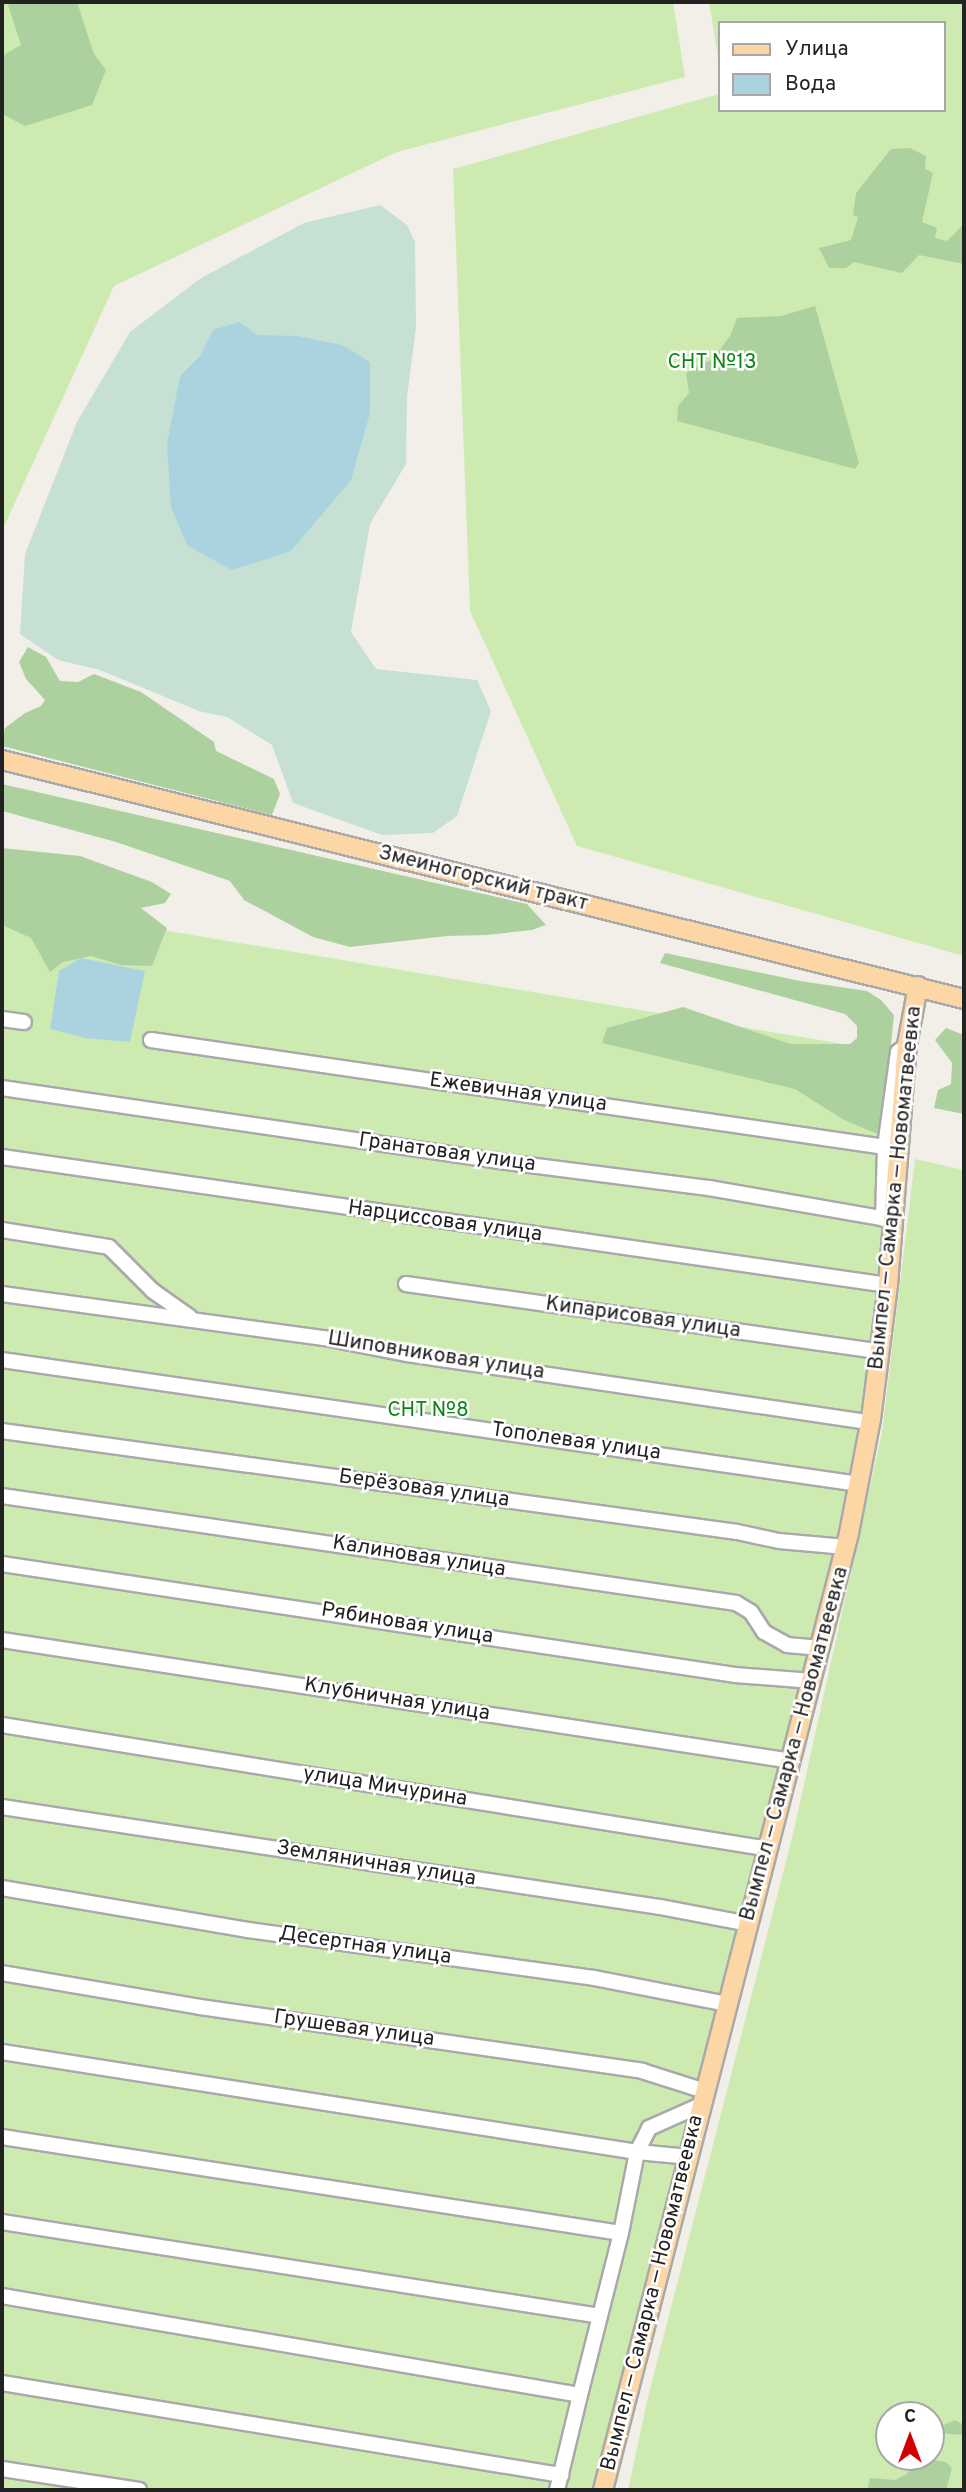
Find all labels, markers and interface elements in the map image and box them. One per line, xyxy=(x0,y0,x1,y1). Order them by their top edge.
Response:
legend xyxy=(718,21,945,112)
text: Улица xyxy=(785,36,849,63)
text: Вода xyxy=(785,71,836,98)
park label: СНТ №13 xyxy=(667,350,757,376)
street label: Змеиногорский тракт xyxy=(376,841,590,917)
street label: Вымпел — Самарка — Новоматвеевка xyxy=(864,1005,928,1371)
street label: Ежевичная улица xyxy=(428,1068,608,1118)
street label: Гранатовая улица xyxy=(357,1128,537,1178)
street label: Нарциссовая улица xyxy=(346,1196,544,1248)
street label: Кипарисовая улица xyxy=(544,1292,742,1344)
street label: Шиповниковая улица xyxy=(326,1326,546,1386)
park label: СНТ №8 xyxy=(387,1398,469,1424)
street label: Тополевая улица xyxy=(490,1418,662,1466)
street label: Берёзовая улица xyxy=(337,1465,511,1513)
street label: Калиновая улица xyxy=(331,1531,507,1583)
street label: Вымпел — Самарка — Новоматвеевка xyxy=(735,1564,855,1924)
street label: Рябиновая улица xyxy=(319,1598,495,1650)
street label: Клубничная улица xyxy=(302,1673,492,1727)
street label: улица Мичурина xyxy=(301,1762,469,1812)
street label: Земляничная улица xyxy=(274,1836,478,1892)
street label: Десертная улица xyxy=(277,1921,453,1971)
street label: Грушевая улица xyxy=(272,2005,436,2053)
street label: Вымпел — Самарка — Новоматвеевка xyxy=(597,2112,709,2474)
north arrow xyxy=(875,2401,945,2471)
text: С xyxy=(904,2405,916,2429)

